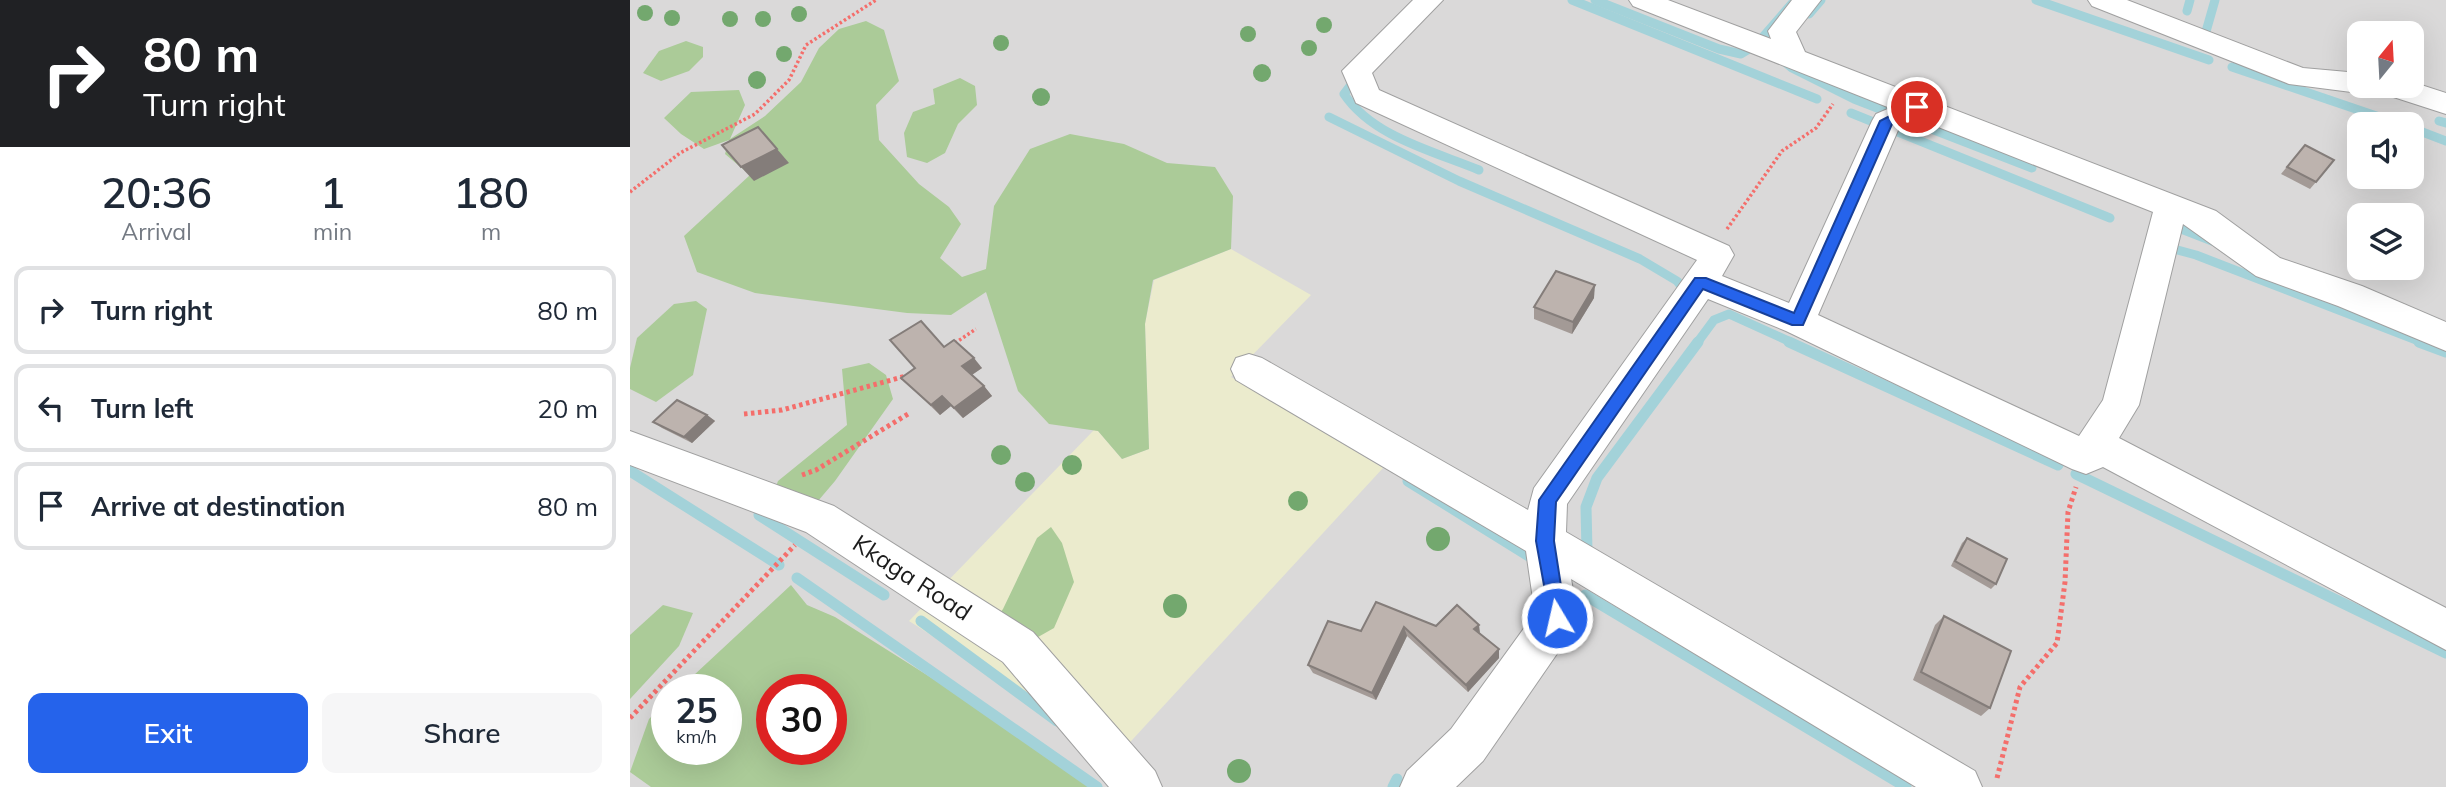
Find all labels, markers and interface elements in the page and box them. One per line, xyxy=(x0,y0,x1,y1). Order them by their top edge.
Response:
north arrow xyxy=(2347,21,2424,98)
map controls xyxy=(2347,21,2424,280)
text: 80 m xyxy=(143,23,259,84)
icon: right xyxy=(28,28,119,119)
pin xyxy=(1887,77,1947,137)
text: Turn right xyxy=(143,84,286,124)
icon: arrive xyxy=(1898,88,1936,126)
button: sound xyxy=(2347,112,2424,189)
text: 20:36 xyxy=(101,166,212,219)
text: 1 xyxy=(320,166,345,219)
text: 180 xyxy=(453,166,529,219)
button: layers xyxy=(2347,203,2424,280)
text: Arrival xyxy=(121,217,192,246)
text: min xyxy=(313,217,352,246)
text: m xyxy=(481,217,501,246)
icon: right xyxy=(32,291,70,329)
text: Turn right xyxy=(91,294,212,327)
text: 80 m xyxy=(537,294,598,327)
icon: left xyxy=(32,389,70,427)
text: Turn left xyxy=(91,392,193,425)
text: 20 m xyxy=(537,392,598,425)
icon: arrive xyxy=(32,487,70,525)
text: Arrive at destination xyxy=(91,490,346,523)
text: 80 m xyxy=(537,490,598,523)
street label: Kkaga Road xyxy=(847,528,978,627)
position arrow xyxy=(1520,581,1594,655)
speed limit sign: 30 xyxy=(756,674,847,765)
text: 25 xyxy=(675,688,718,732)
button: Exit xyxy=(28,693,308,773)
button: Share xyxy=(322,693,602,773)
text: km/h xyxy=(676,725,717,748)

